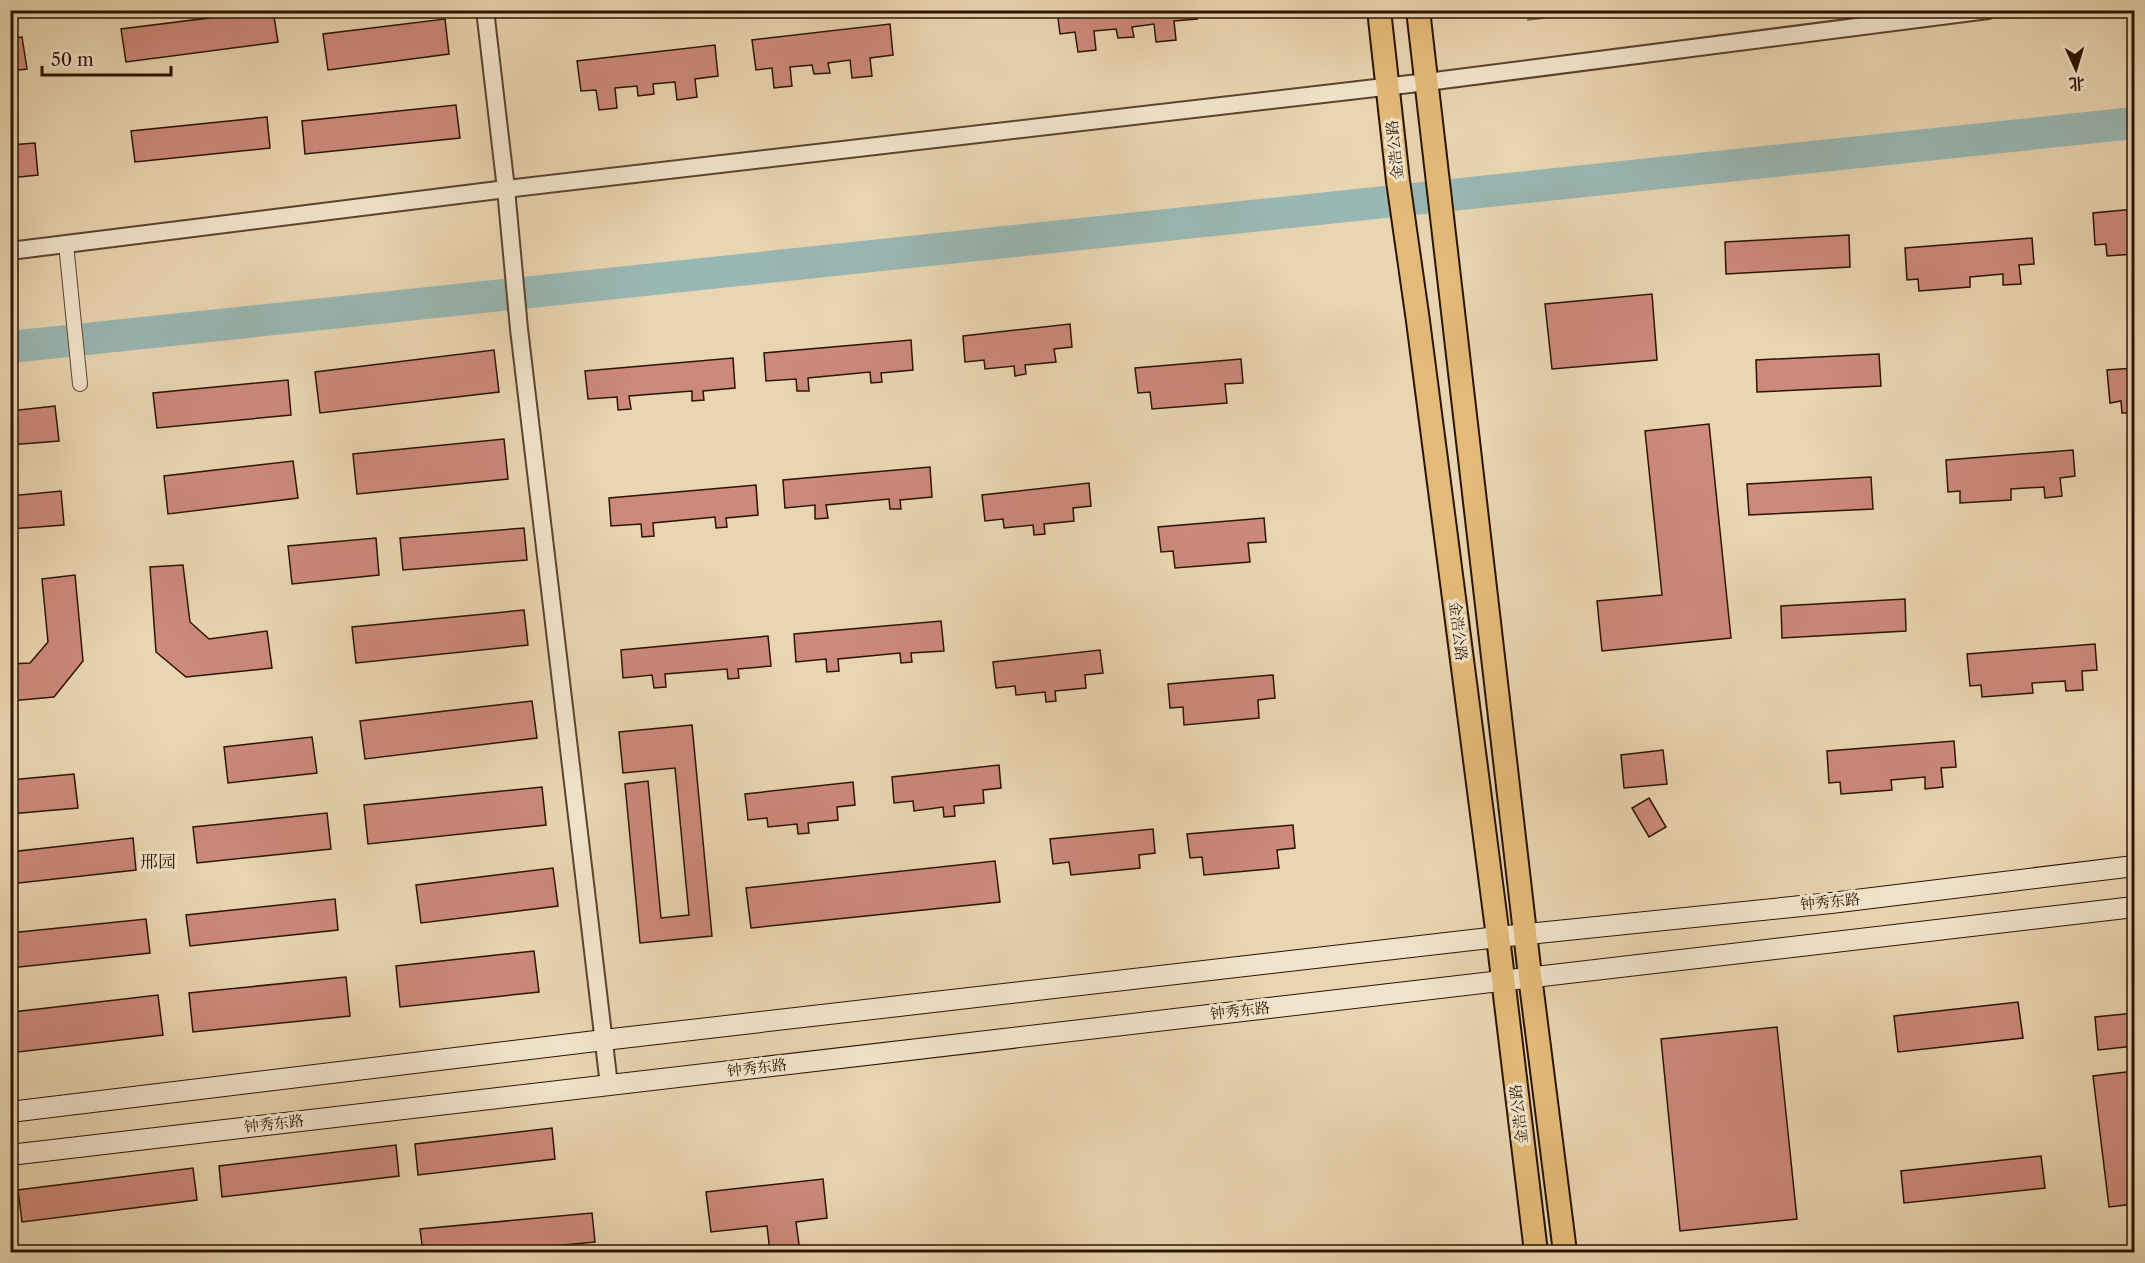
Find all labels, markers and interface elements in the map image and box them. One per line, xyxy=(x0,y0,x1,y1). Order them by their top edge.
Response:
scale bar xyxy=(42,39,171,77)
north arrow xyxy=(2046,39,2106,99)
text: 50 m xyxy=(51,49,94,71)
text: 北 xyxy=(2068,73,2086,94)
street label: 金浩公路 xyxy=(1382,119,1407,181)
street label: 金浩公路 xyxy=(1445,600,1472,662)
district label: 邢园 xyxy=(140,851,176,873)
street label: 钟秀东路 xyxy=(1799,889,1861,914)
street label: 钟秀东路 xyxy=(1209,997,1271,1024)
street label: 钟秀东路 xyxy=(726,1054,788,1081)
street label: 金浩公路 xyxy=(1505,1083,1532,1145)
street label: 钟秀东路 xyxy=(243,1110,305,1137)

